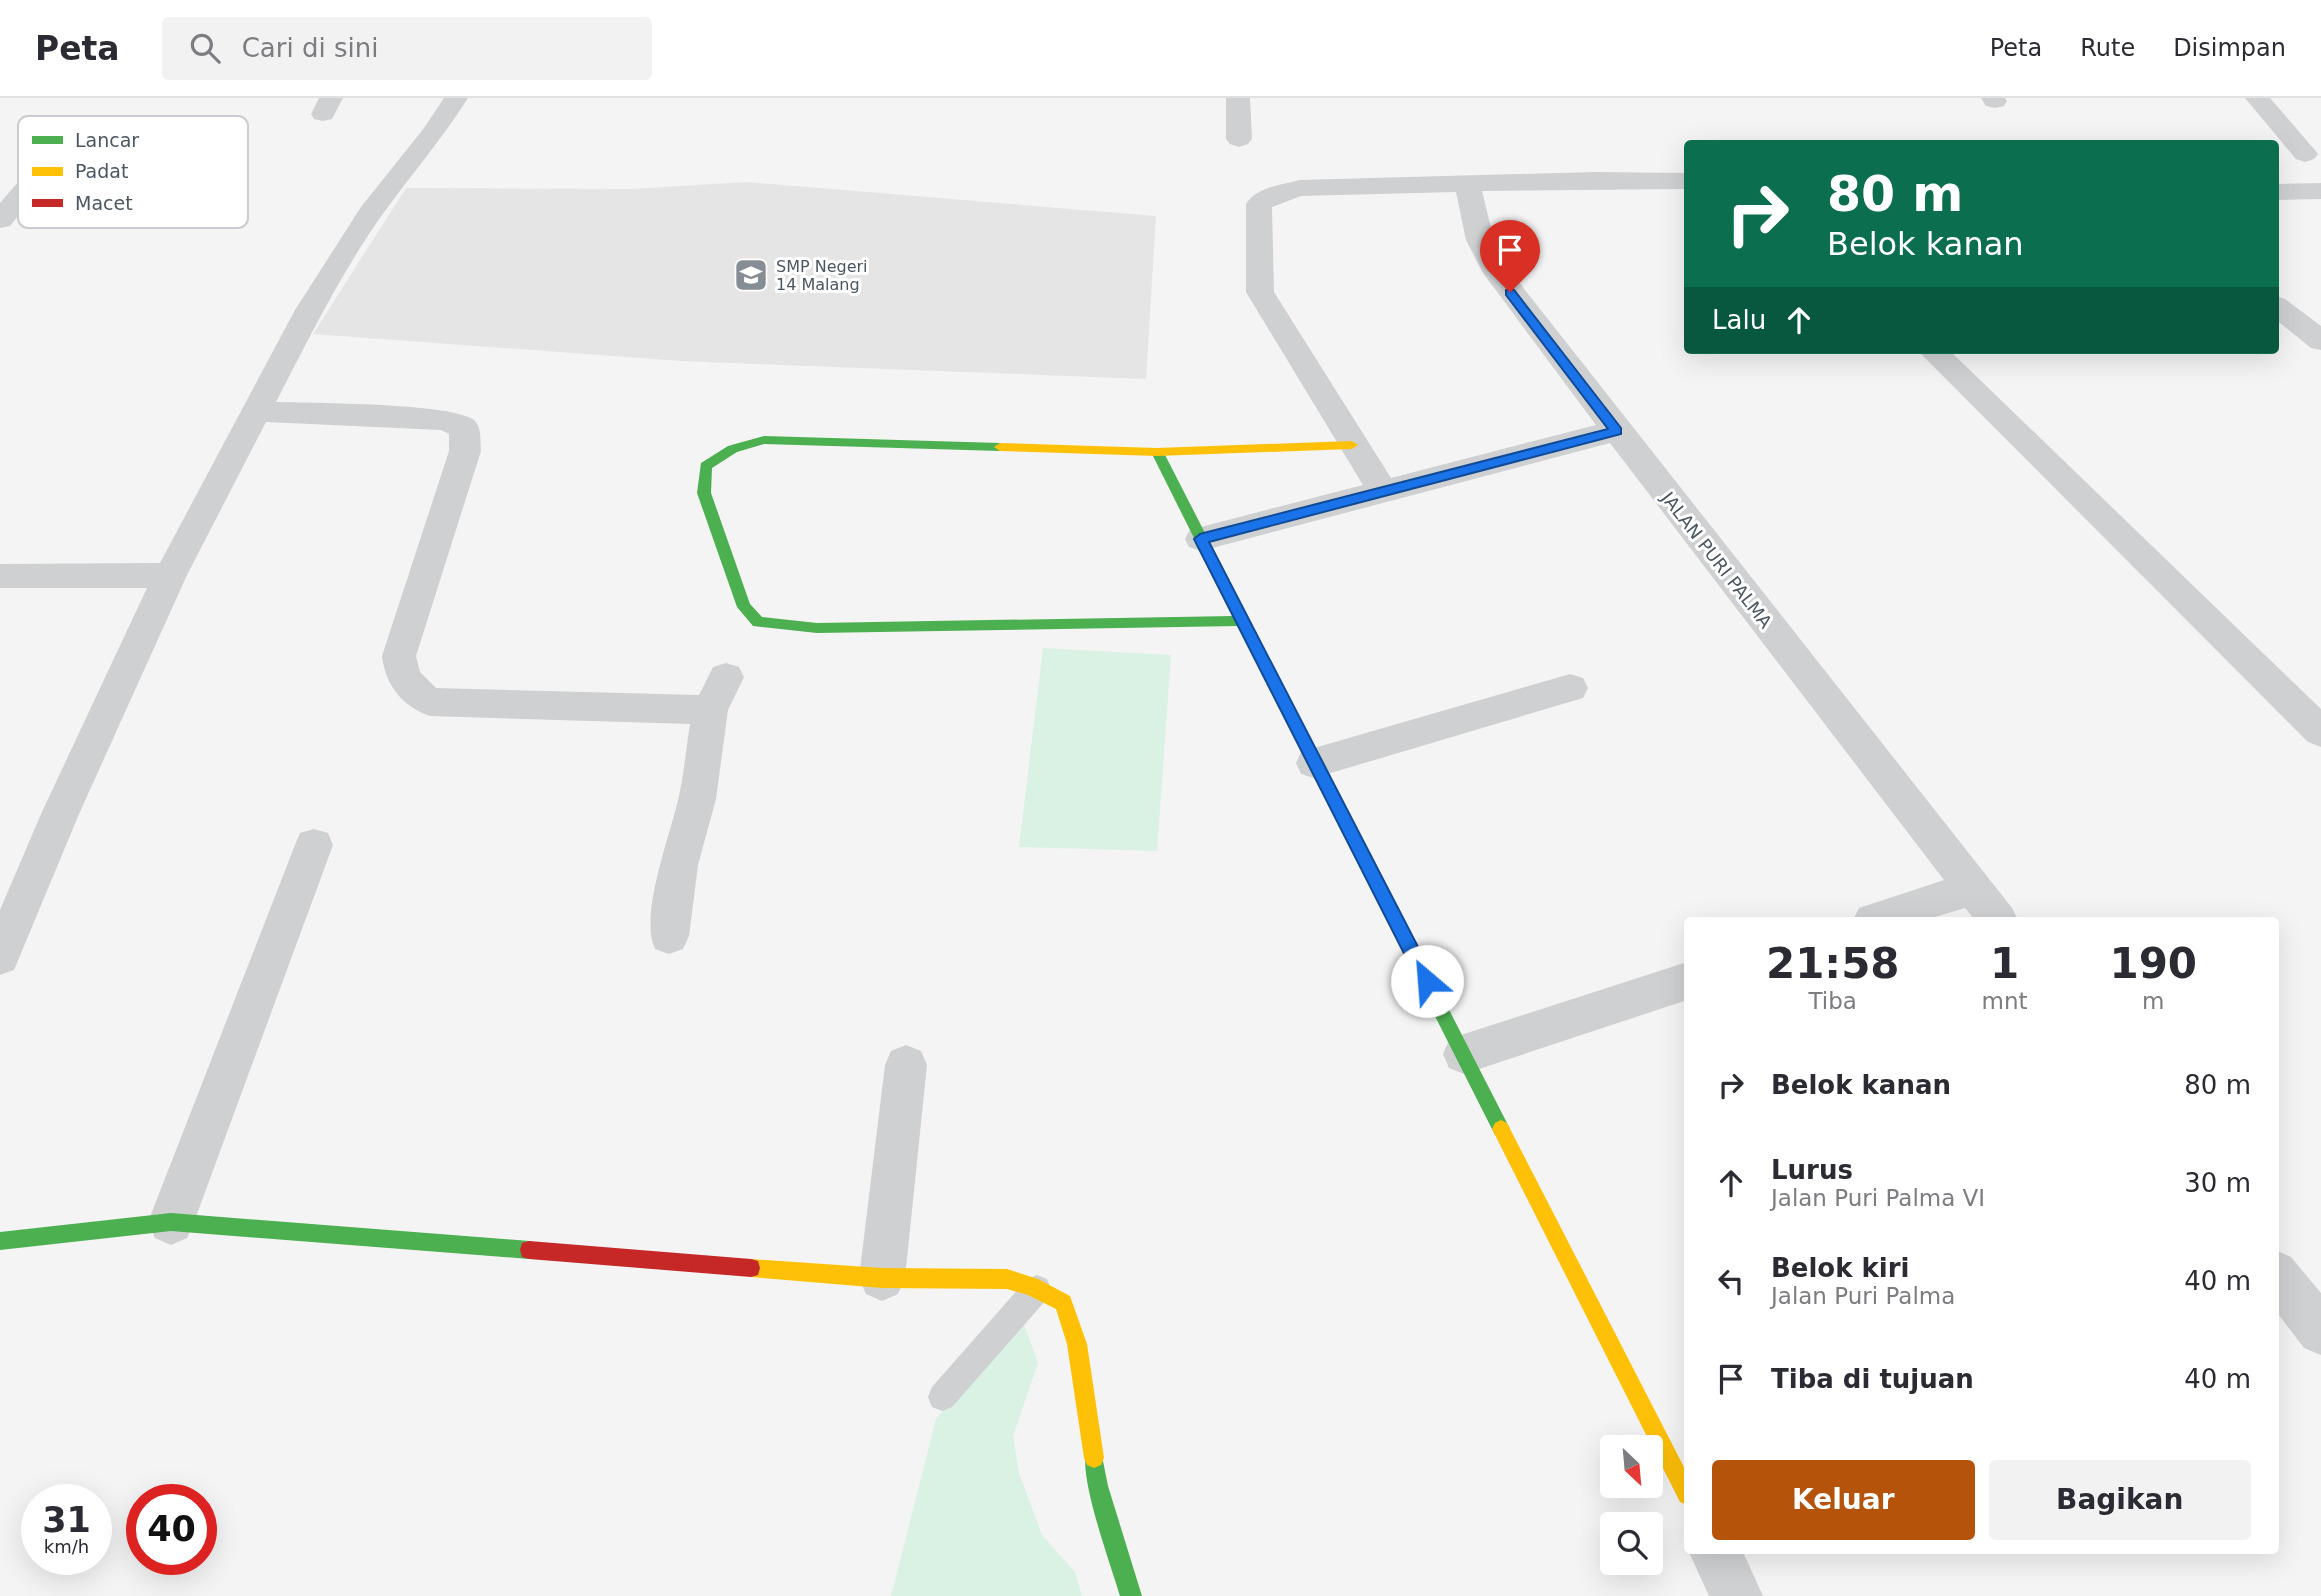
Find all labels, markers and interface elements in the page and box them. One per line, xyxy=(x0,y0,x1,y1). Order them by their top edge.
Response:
search box xyxy=(162,17,652,80)
text: Peta xyxy=(35,29,120,68)
icon: search xyxy=(186,29,224,67)
text: Cari di sini xyxy=(242,33,378,63)
text: Peta xyxy=(1990,34,2042,62)
text: Rute xyxy=(2080,34,2135,62)
text: Disimpan xyxy=(2173,34,2286,62)
legend xyxy=(18,116,248,228)
text: Lancar xyxy=(75,129,139,151)
text: Padat xyxy=(75,160,128,182)
text: 80 m xyxy=(1827,166,1963,223)
icon: right xyxy=(1712,168,1803,259)
text: Macet xyxy=(75,192,133,214)
pin xyxy=(1480,220,1540,292)
text: Belok kanan xyxy=(1827,225,2024,263)
icon: arrive xyxy=(1491,231,1529,269)
school or university icon: SMP Negeri 14 Malang xyxy=(732,256,770,294)
place label: SMP Negeri 14 Malang xyxy=(776,257,868,294)
icon: ahead xyxy=(1780,301,1818,339)
text: Lalu xyxy=(1712,305,1766,335)
street label: JALAN PURI PALMA xyxy=(1657,487,1777,633)
text: 21:58 xyxy=(1766,939,1900,988)
text: 1 xyxy=(1990,939,2019,988)
text: 190 xyxy=(2109,939,2197,988)
position arrow xyxy=(1390,944,1464,1018)
text: Tiba xyxy=(1809,988,1857,1014)
text: mnt xyxy=(1982,988,2028,1014)
text: m xyxy=(2142,988,2164,1014)
icon: right xyxy=(1712,1066,1750,1104)
text: Belok kanan xyxy=(1771,1070,1951,1100)
text: 80 m xyxy=(2184,1070,2251,1100)
text: Lurus xyxy=(1771,1155,1853,1185)
icon: ahead xyxy=(1712,1164,1750,1202)
text: 30 m xyxy=(2184,1168,2251,1198)
text: Jalan Puri Palma VI xyxy=(1771,1185,1985,1211)
text: Belok kiri xyxy=(1771,1253,1910,1283)
icon: left xyxy=(1712,1262,1750,1300)
text: 40 m xyxy=(2184,1266,2251,1296)
text: Jalan Puri Palma xyxy=(1771,1283,1955,1309)
icon: arrive xyxy=(1712,1360,1750,1398)
text: Tiba di tujuan xyxy=(1771,1364,1974,1394)
text: 40 m xyxy=(2184,1364,2251,1394)
north arrow xyxy=(1600,1435,1662,1498)
map controls xyxy=(1600,1435,1663,1575)
button: Keluar xyxy=(1712,1460,1975,1540)
button: Bagikan xyxy=(1989,1460,2251,1540)
speed limit sign: 40 xyxy=(126,1484,217,1575)
text: 31 xyxy=(42,1500,91,1540)
button: search xyxy=(1600,1512,1663,1575)
text: km/h xyxy=(44,1536,89,1557)

